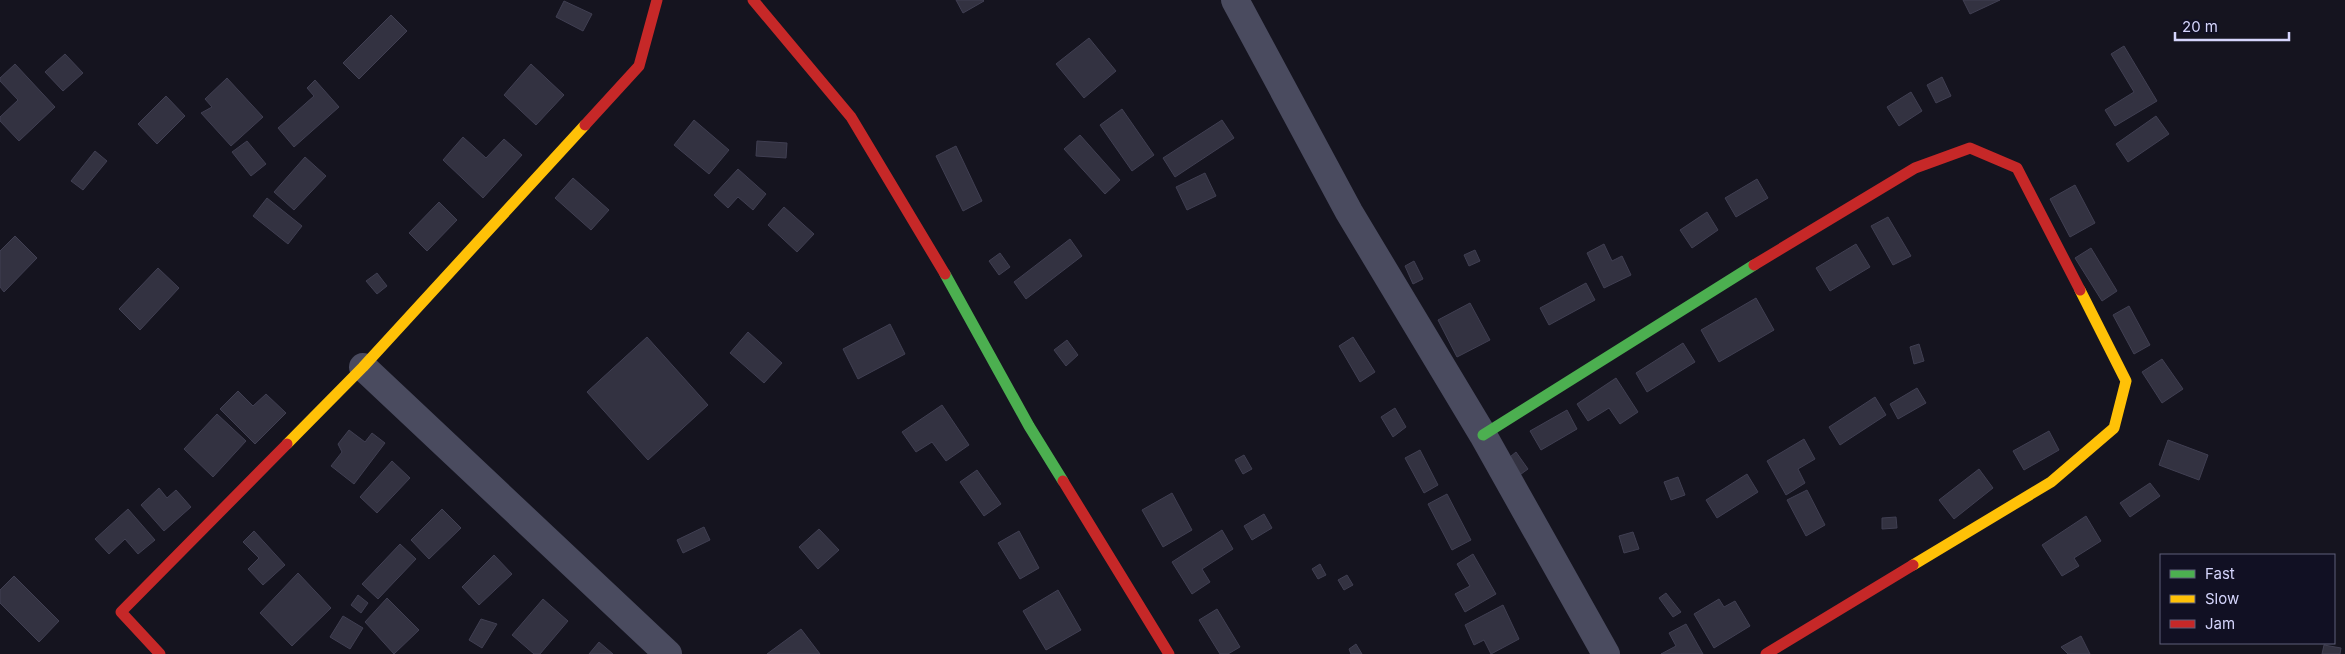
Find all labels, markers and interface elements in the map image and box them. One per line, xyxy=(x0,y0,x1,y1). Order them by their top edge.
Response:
scale bar xyxy=(2175,10,2289,42)
text: 20 m xyxy=(2182,17,2218,36)
legend xyxy=(2160,554,2335,644)
text: Fast xyxy=(2205,564,2235,583)
text: Slow xyxy=(2205,589,2239,608)
text: Jam xyxy=(2205,614,2235,633)

